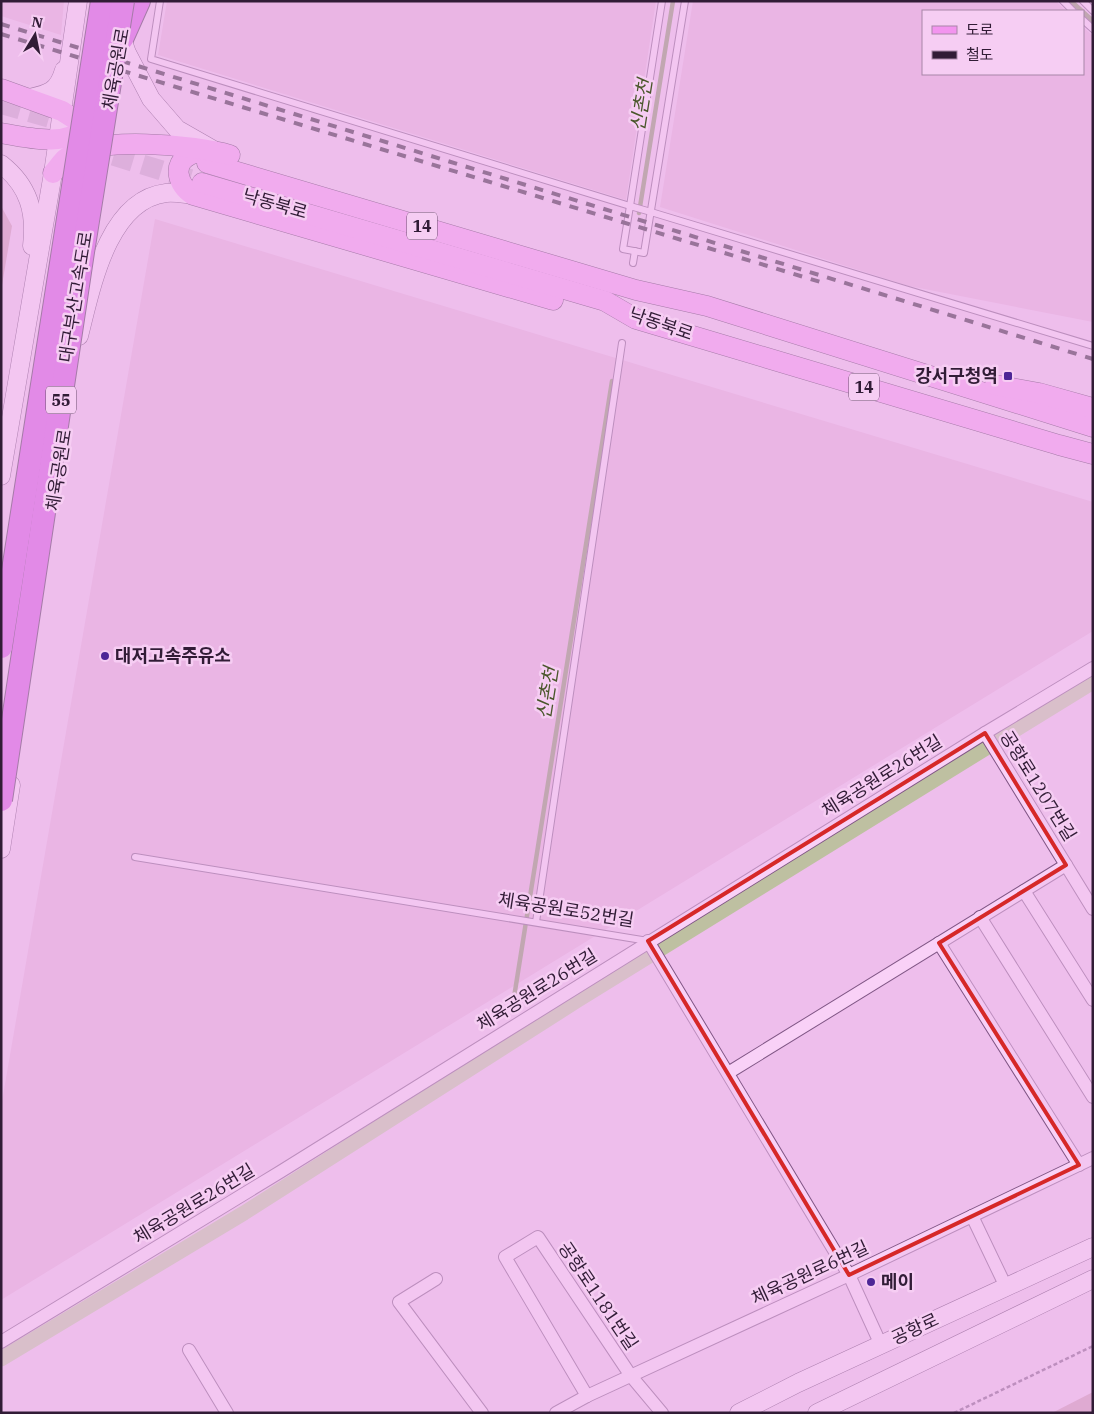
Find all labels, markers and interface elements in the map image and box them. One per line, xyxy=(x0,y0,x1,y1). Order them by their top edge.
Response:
north arrow xyxy=(10,10,60,60)
legend xyxy=(922,10,1084,75)
text: N xyxy=(30,12,44,32)
text: 도로 xyxy=(966,20,994,39)
street label: 체육공원로 xyxy=(97,26,134,112)
text: 철도 xyxy=(966,45,994,64)
water label: 신촌천 xyxy=(625,76,657,133)
street label: 낙동북로 xyxy=(240,183,310,224)
road number: 14 xyxy=(407,212,437,240)
street label: 대구부산고속도로 xyxy=(54,230,97,364)
street label: 낙동북로 xyxy=(626,302,696,345)
place label: 강서구청역 xyxy=(915,364,998,387)
marker: 강서구청역 xyxy=(1002,370,1014,382)
road number: 14 xyxy=(849,374,879,401)
road number: 55 xyxy=(46,386,76,414)
street label: 체육공원로 xyxy=(41,427,76,513)
place label: 대저고속주유소 xyxy=(115,644,231,667)
marker: 대저고속주유소 xyxy=(99,650,111,662)
water label: 신촌천 xyxy=(531,664,563,721)
street label: 공항로1207번길 xyxy=(995,726,1082,845)
street label: 체육공원로26번길 xyxy=(817,729,946,822)
street label: 체육공원로52번길 xyxy=(496,887,636,932)
street label: 체육공원로26번길 xyxy=(472,943,601,1036)
street label: 체육공원로26번길 xyxy=(129,1158,259,1249)
street label: 체육공원로6번길 xyxy=(747,1235,872,1310)
street label: 공항로1181번길 xyxy=(554,1237,643,1354)
place label: 메이 xyxy=(881,1270,914,1293)
marker: 메이 xyxy=(865,1276,877,1288)
street label: 공항로 xyxy=(887,1308,942,1349)

